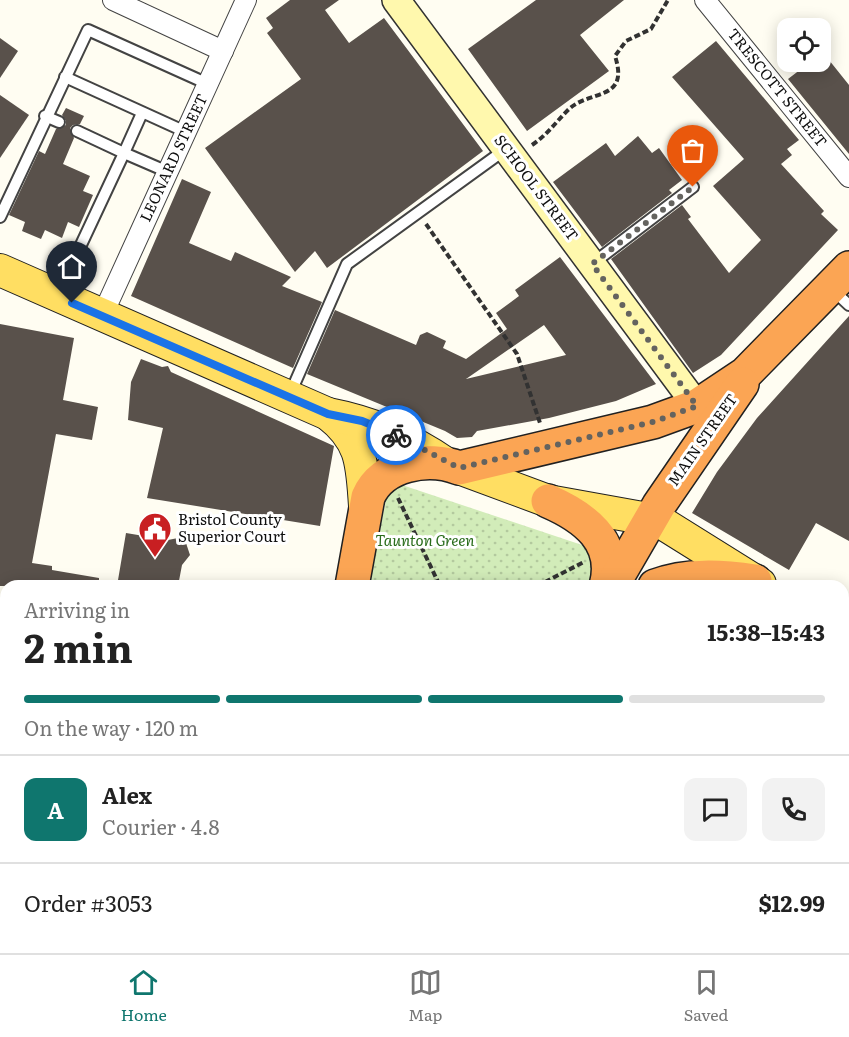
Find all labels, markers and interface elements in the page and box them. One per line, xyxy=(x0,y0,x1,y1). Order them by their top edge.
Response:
map controls xyxy=(777,18,831,72)
button: locate xyxy=(777,18,831,72)
street label: TRESCOTT STREET xyxy=(723,23,833,152)
street label: LEONARD STREET xyxy=(133,90,212,225)
pin xyxy=(667,125,718,187)
street label: SCHOOL STREET xyxy=(490,129,585,245)
icon: bag xyxy=(676,134,709,167)
pin xyxy=(46,241,97,303)
icon: home xyxy=(55,250,88,283)
street label: MAIN STREET xyxy=(661,388,742,490)
courier xyxy=(366,405,426,465)
icon: bike xyxy=(380,419,413,452)
place label: Bristol County Superior Court xyxy=(178,507,286,547)
public building icon: Bristol County Superior Court xyxy=(137,511,173,558)
park label: Taunton Green xyxy=(376,528,474,551)
text: Arriving in xyxy=(24,594,130,624)
text: 15:38–15:43 xyxy=(707,615,825,648)
text: 2 min xyxy=(24,617,133,675)
text: On the way · 120 m xyxy=(24,712,198,742)
text: Alex xyxy=(102,778,152,811)
button: chat xyxy=(684,778,747,841)
button: phone xyxy=(762,778,825,841)
text: A xyxy=(47,793,64,826)
text: Courier · 4.8 xyxy=(102,811,219,841)
text: Order #3053 xyxy=(24,886,153,919)
text: $12.99 xyxy=(758,886,825,919)
tab: Home xyxy=(121,966,167,1026)
tab: Map xyxy=(408,966,442,1026)
tab: Saved xyxy=(684,966,728,1026)

